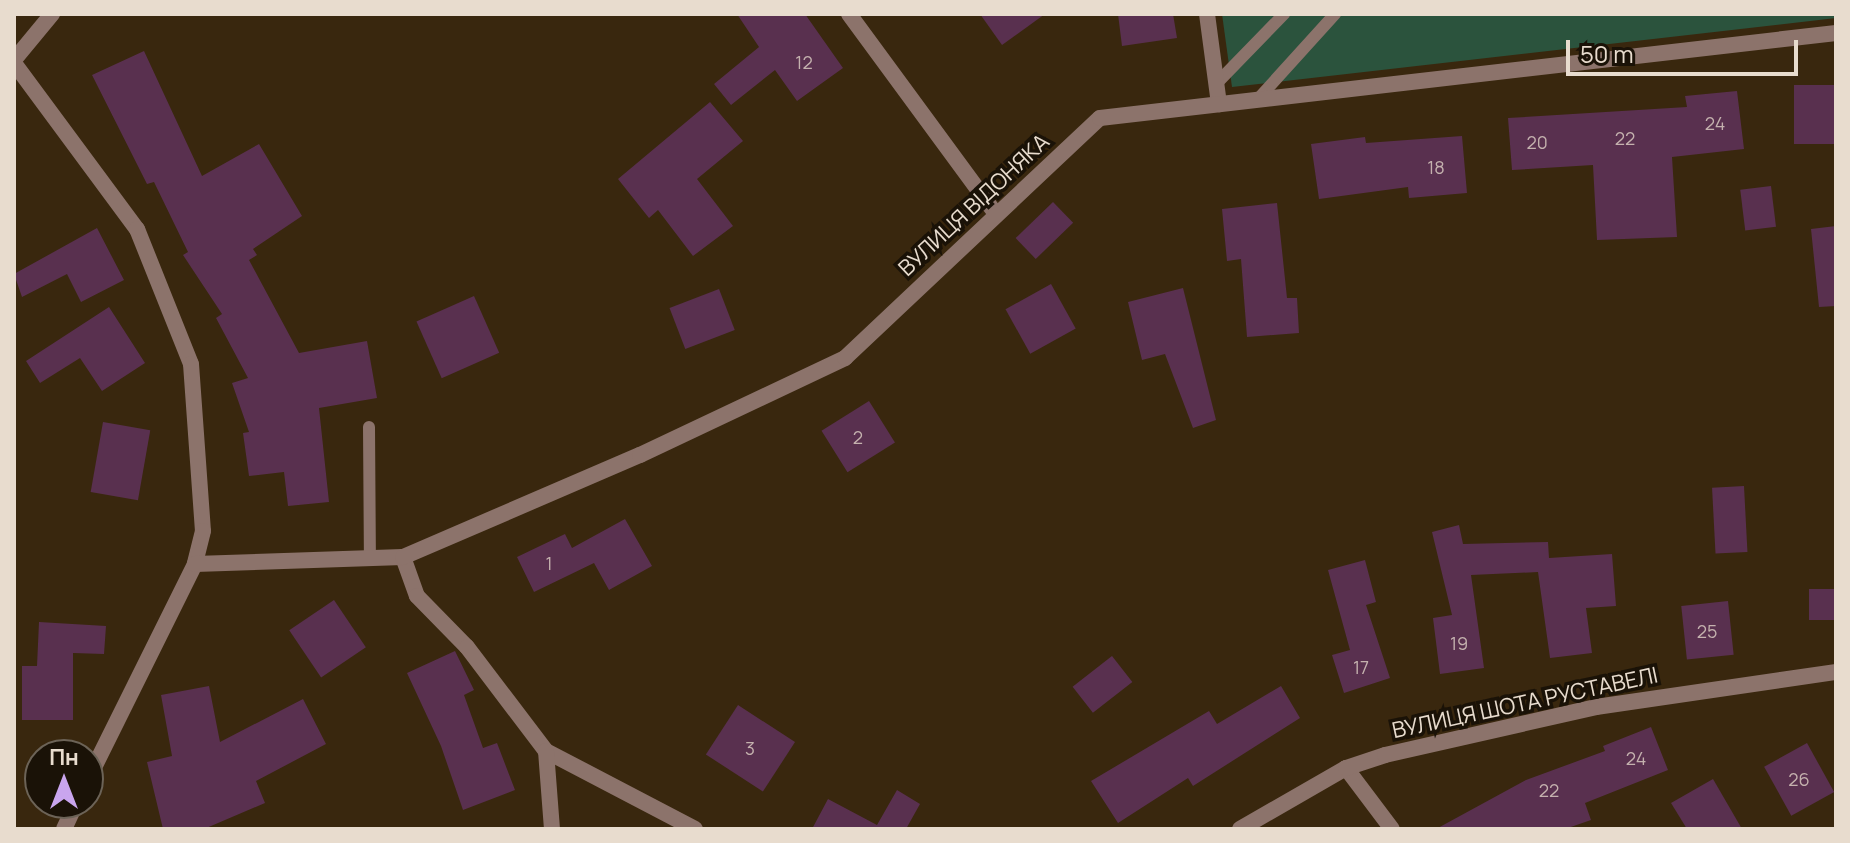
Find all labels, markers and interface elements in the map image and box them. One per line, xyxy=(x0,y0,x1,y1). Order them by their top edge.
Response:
scale bar xyxy=(1570,24,1802,74)
text: 50 m xyxy=(1580,37,1634,70)
house number: 12 xyxy=(795,51,813,73)
house number: 24 xyxy=(1705,112,1725,134)
house number: 22 xyxy=(1615,127,1635,149)
street label: ВУЛИЦЯ ВІДОНЯКА xyxy=(893,128,1055,282)
house number: 20 xyxy=(1526,131,1548,153)
house number: 18 xyxy=(1427,156,1445,178)
house number: 2 xyxy=(853,426,863,448)
house number: 1 xyxy=(545,552,553,574)
house number: 25 xyxy=(1697,620,1717,642)
house number: 19 xyxy=(1450,632,1468,654)
house number: 17 xyxy=(1353,656,1369,678)
street label: ВУЛИЦЯ ШОТА РУСТАВЕЛІ xyxy=(1390,662,1660,744)
house number: 3 xyxy=(745,737,755,759)
north arrow xyxy=(24,739,104,819)
text: Пн xyxy=(49,742,79,772)
house number: 24 xyxy=(1626,747,1646,769)
house number: 26 xyxy=(1788,768,1810,790)
house number: 22 xyxy=(1539,779,1559,801)

